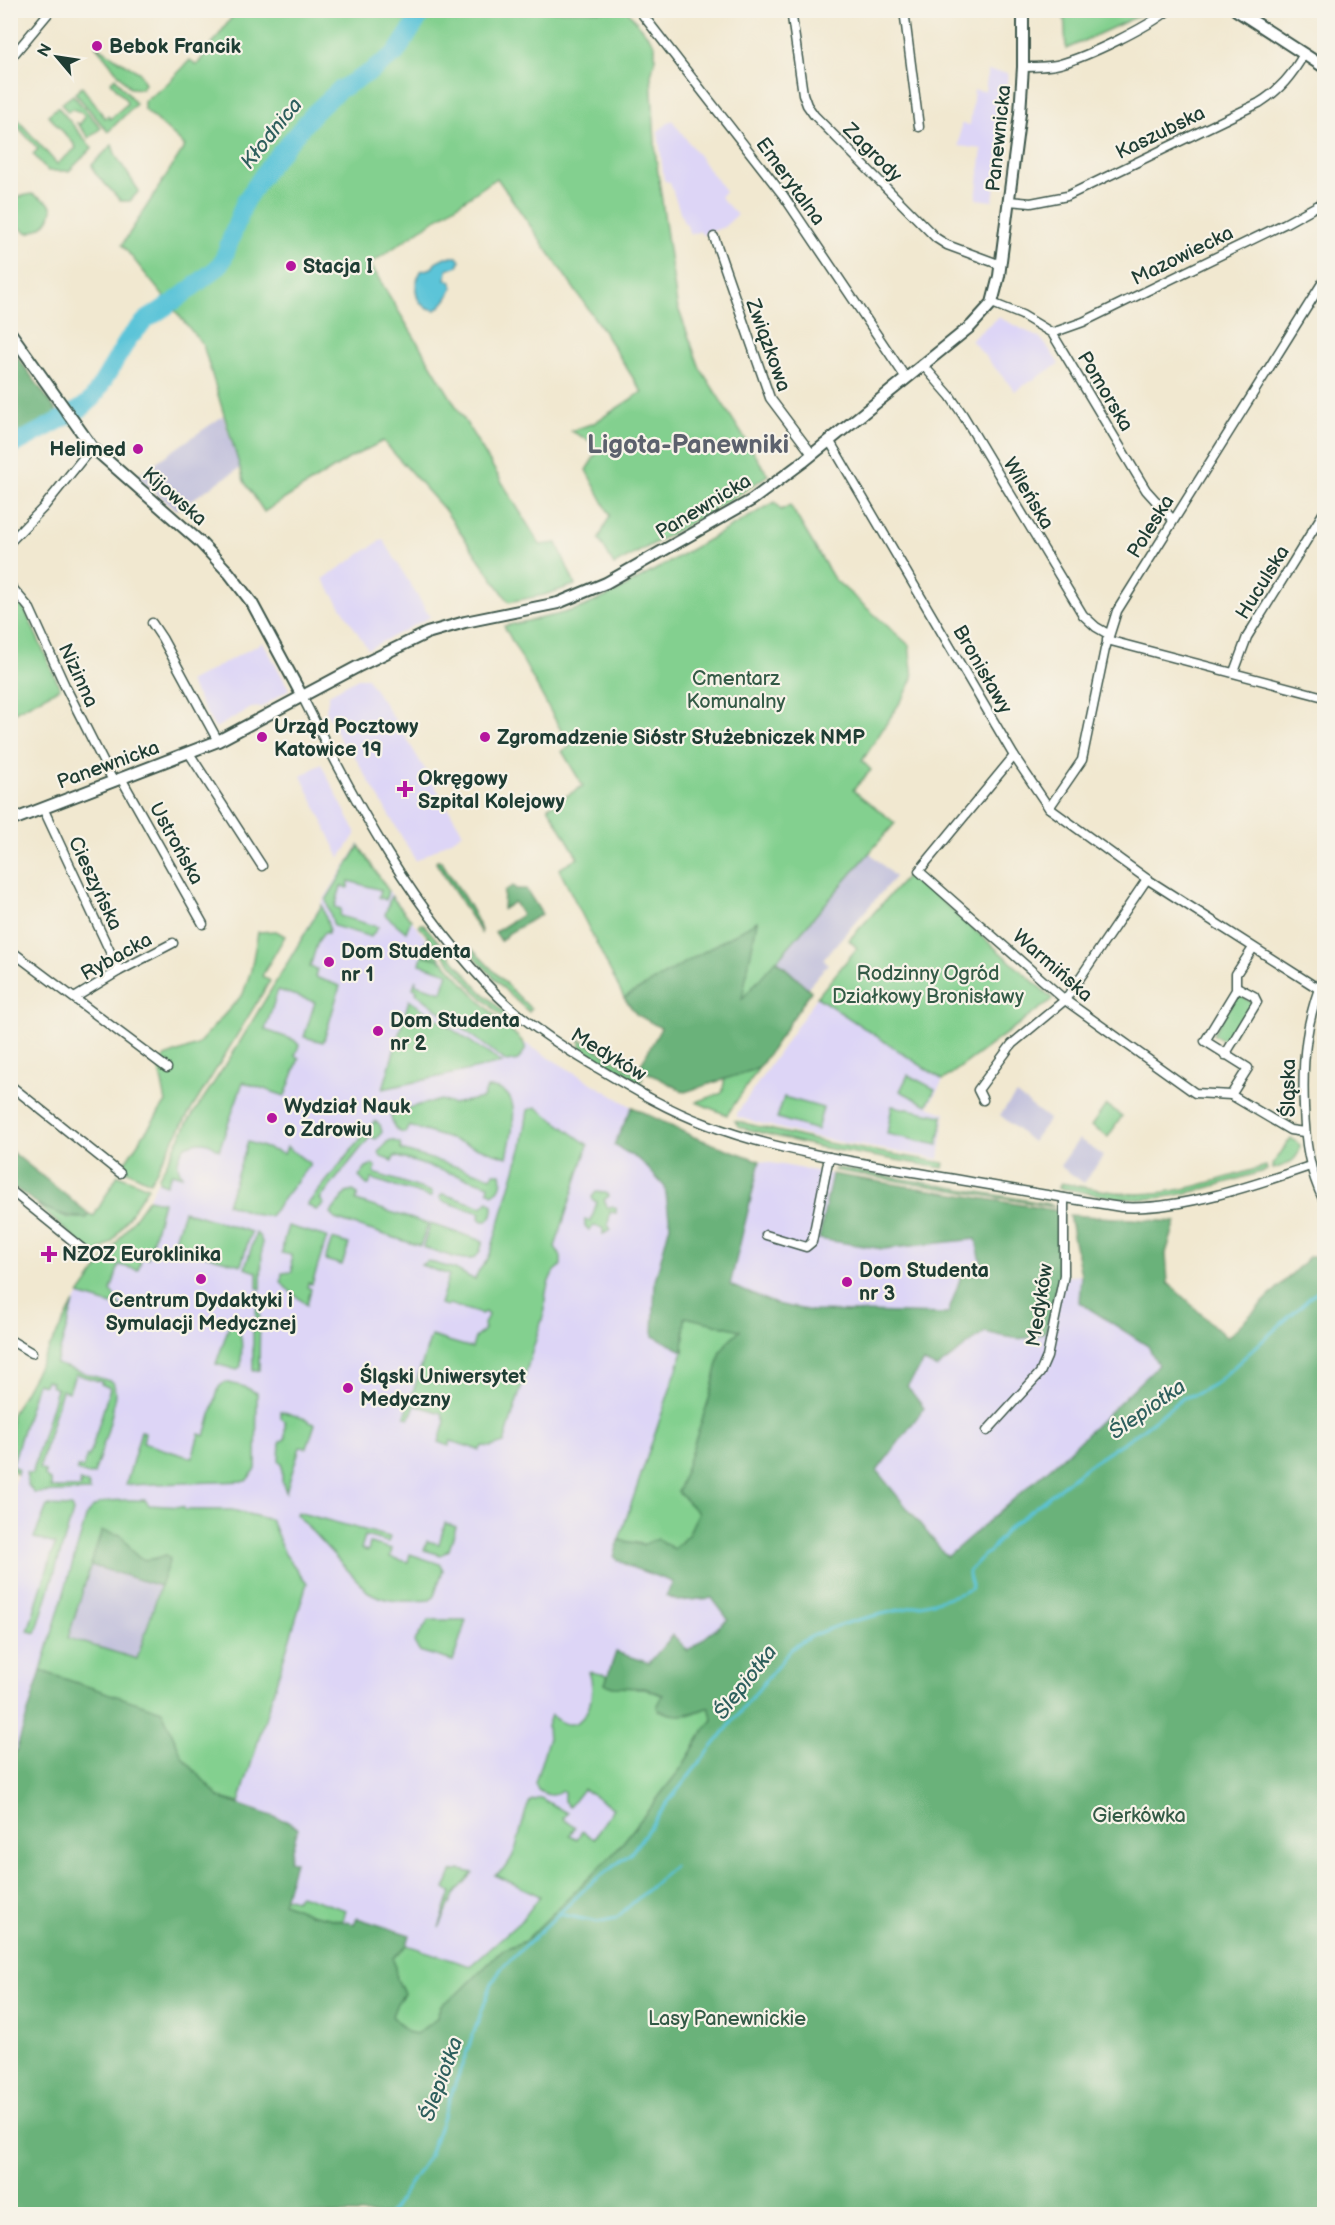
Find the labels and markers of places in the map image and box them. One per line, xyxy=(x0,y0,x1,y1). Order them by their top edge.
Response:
place label: Bebok Francik xyxy=(109,35,241,59)
marker: Bebok Francik xyxy=(90,39,104,53)
place label: Stacja I xyxy=(303,255,373,279)
marker: Stacja I xyxy=(284,259,298,273)
place label: Helimed xyxy=(50,438,126,462)
marker: Helimed xyxy=(131,442,145,456)
place label: Urząd Pocztowy Katowice 19 xyxy=(274,715,419,762)
place label: Zgromadzenie Sióstr Służebniczek NMP xyxy=(497,726,865,750)
marker: Urząd Pocztowy Katowice 19 xyxy=(255,730,269,744)
marker: Zgromadzenie Sióstr Służebniczek NMP xyxy=(478,730,492,744)
place label: Okręgowy Szpital Kolejowy xyxy=(418,767,566,814)
marker: Okręgowy Szpital Kolejowy xyxy=(396,780,414,798)
place label: Dom Studenta nr 1 xyxy=(341,940,471,987)
marker: Dom Studenta nr 1 xyxy=(322,955,336,969)
place label: Dom Studenta nr 2 xyxy=(390,1009,520,1056)
marker: Dom Studenta nr 2 xyxy=(371,1024,385,1038)
place label: Wydział Nauk o Zdrowiu xyxy=(284,1095,411,1142)
marker: Wydział Nauk o Zdrowiu xyxy=(265,1111,279,1125)
place label: NZOZ Euroklinika xyxy=(62,1243,221,1267)
marker: NZOZ Euroklinika xyxy=(40,1245,58,1263)
place label: Dom Studenta nr 3 xyxy=(859,1259,989,1306)
marker: Centrum Dydaktyki i Symulacji Medycznej xyxy=(194,1272,208,1286)
marker: Dom Studenta nr 3 xyxy=(840,1275,854,1289)
place label: Centrum Dydaktyki i Symulacji Medycznej xyxy=(106,1289,296,1336)
place label: Śląski Uniwersytet Medyczny xyxy=(360,1362,526,1412)
marker: Śląski Uniwersytet Medyczny xyxy=(341,1381,355,1395)

